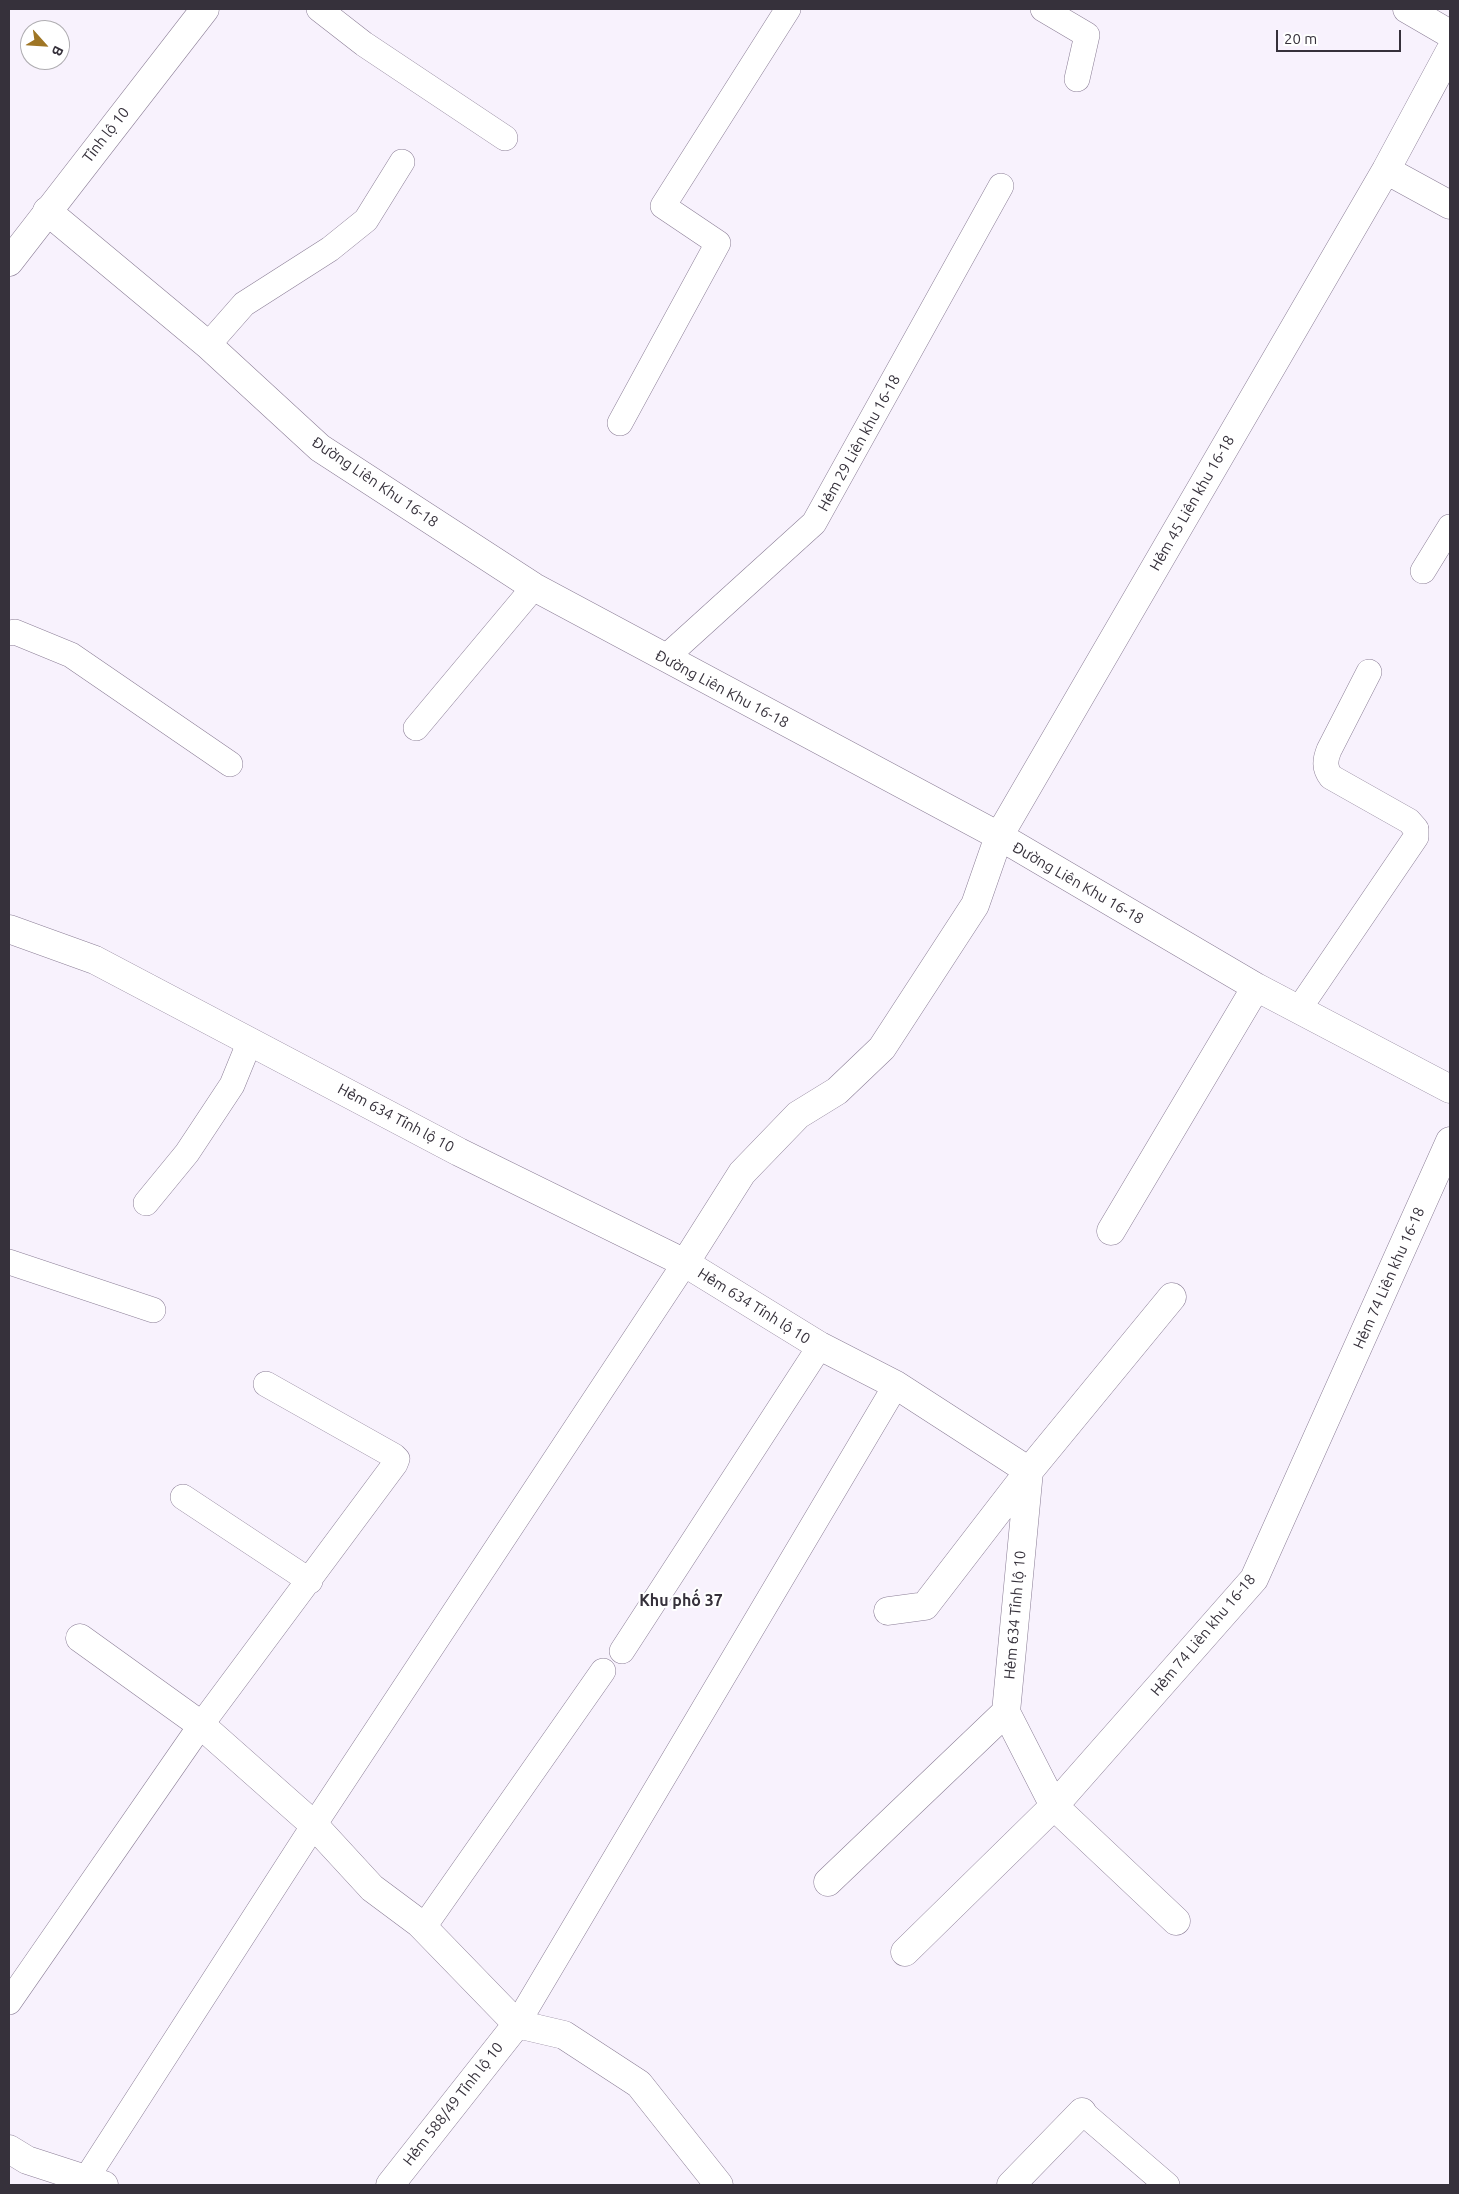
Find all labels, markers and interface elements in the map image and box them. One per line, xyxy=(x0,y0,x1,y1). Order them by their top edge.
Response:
north arrow xyxy=(20,20,70,70)
scale bar xyxy=(1279,20,1404,52)
text: 20 m xyxy=(1284,30,1317,47)
text: B xyxy=(48,43,67,59)
street label: Tỉnh lộ 10 xyxy=(79,104,133,166)
street label: Hẻm 29 Liên khu 16-18 xyxy=(814,372,904,514)
street label: Hẻm 45 Liên khu 16-18 xyxy=(1146,432,1238,574)
street label: Đường Liên Khu 16-18 xyxy=(308,433,442,531)
street label: Đường Liên Khu 16-18 xyxy=(652,646,792,732)
street label: Đường Liên Khu 16-18 xyxy=(1009,838,1147,928)
street label: Hẻm 634 Tỉnh lộ 10 xyxy=(335,1080,457,1156)
street label: Hẻm 74 Liên khu 16-18 xyxy=(1350,1204,1428,1352)
street label: Hẻm 634 Tỉnh lộ 10 xyxy=(694,1264,814,1348)
street label: Hẻm 634 Tỉnh lộ 10 xyxy=(1000,1550,1030,1680)
street label: Hẻm 74 Liên khu 16-18 xyxy=(1147,1570,1259,1700)
district label: Khu phố 37 xyxy=(639,1591,723,1611)
street label: Hẻm 588/49 Tỉnh lộ 10 xyxy=(399,2039,507,2169)

